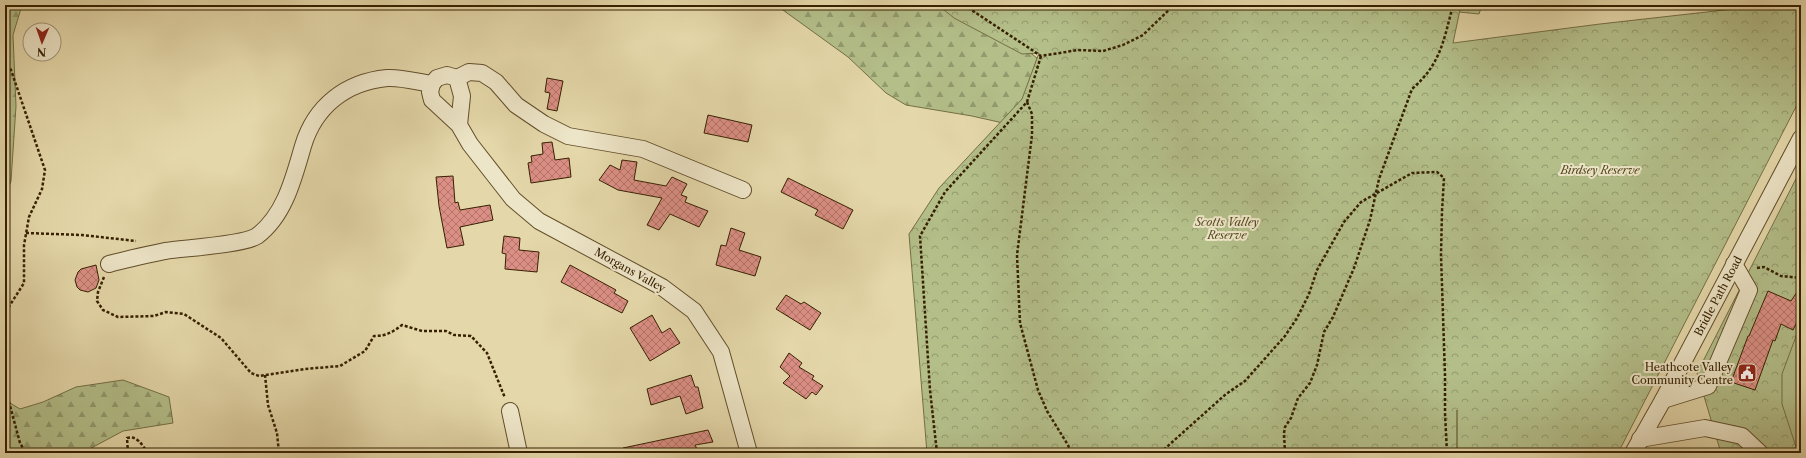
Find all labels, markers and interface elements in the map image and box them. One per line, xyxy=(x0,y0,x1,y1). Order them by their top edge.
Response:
north arrow xyxy=(22,22,62,62)
text: N xyxy=(36,45,47,59)
park label: Birdsey Reserve xyxy=(1559,163,1640,177)
park label: Scotts Valley Reserve xyxy=(1194,215,1259,242)
street label: Morgans Valley xyxy=(592,245,669,296)
street label: Bridle Path Road xyxy=(1691,253,1745,338)
place label: Heathcote Valley Community Centre xyxy=(1632,360,1734,387)
public building icon: Heathcote Valley Community Centre xyxy=(1736,362,1758,384)

